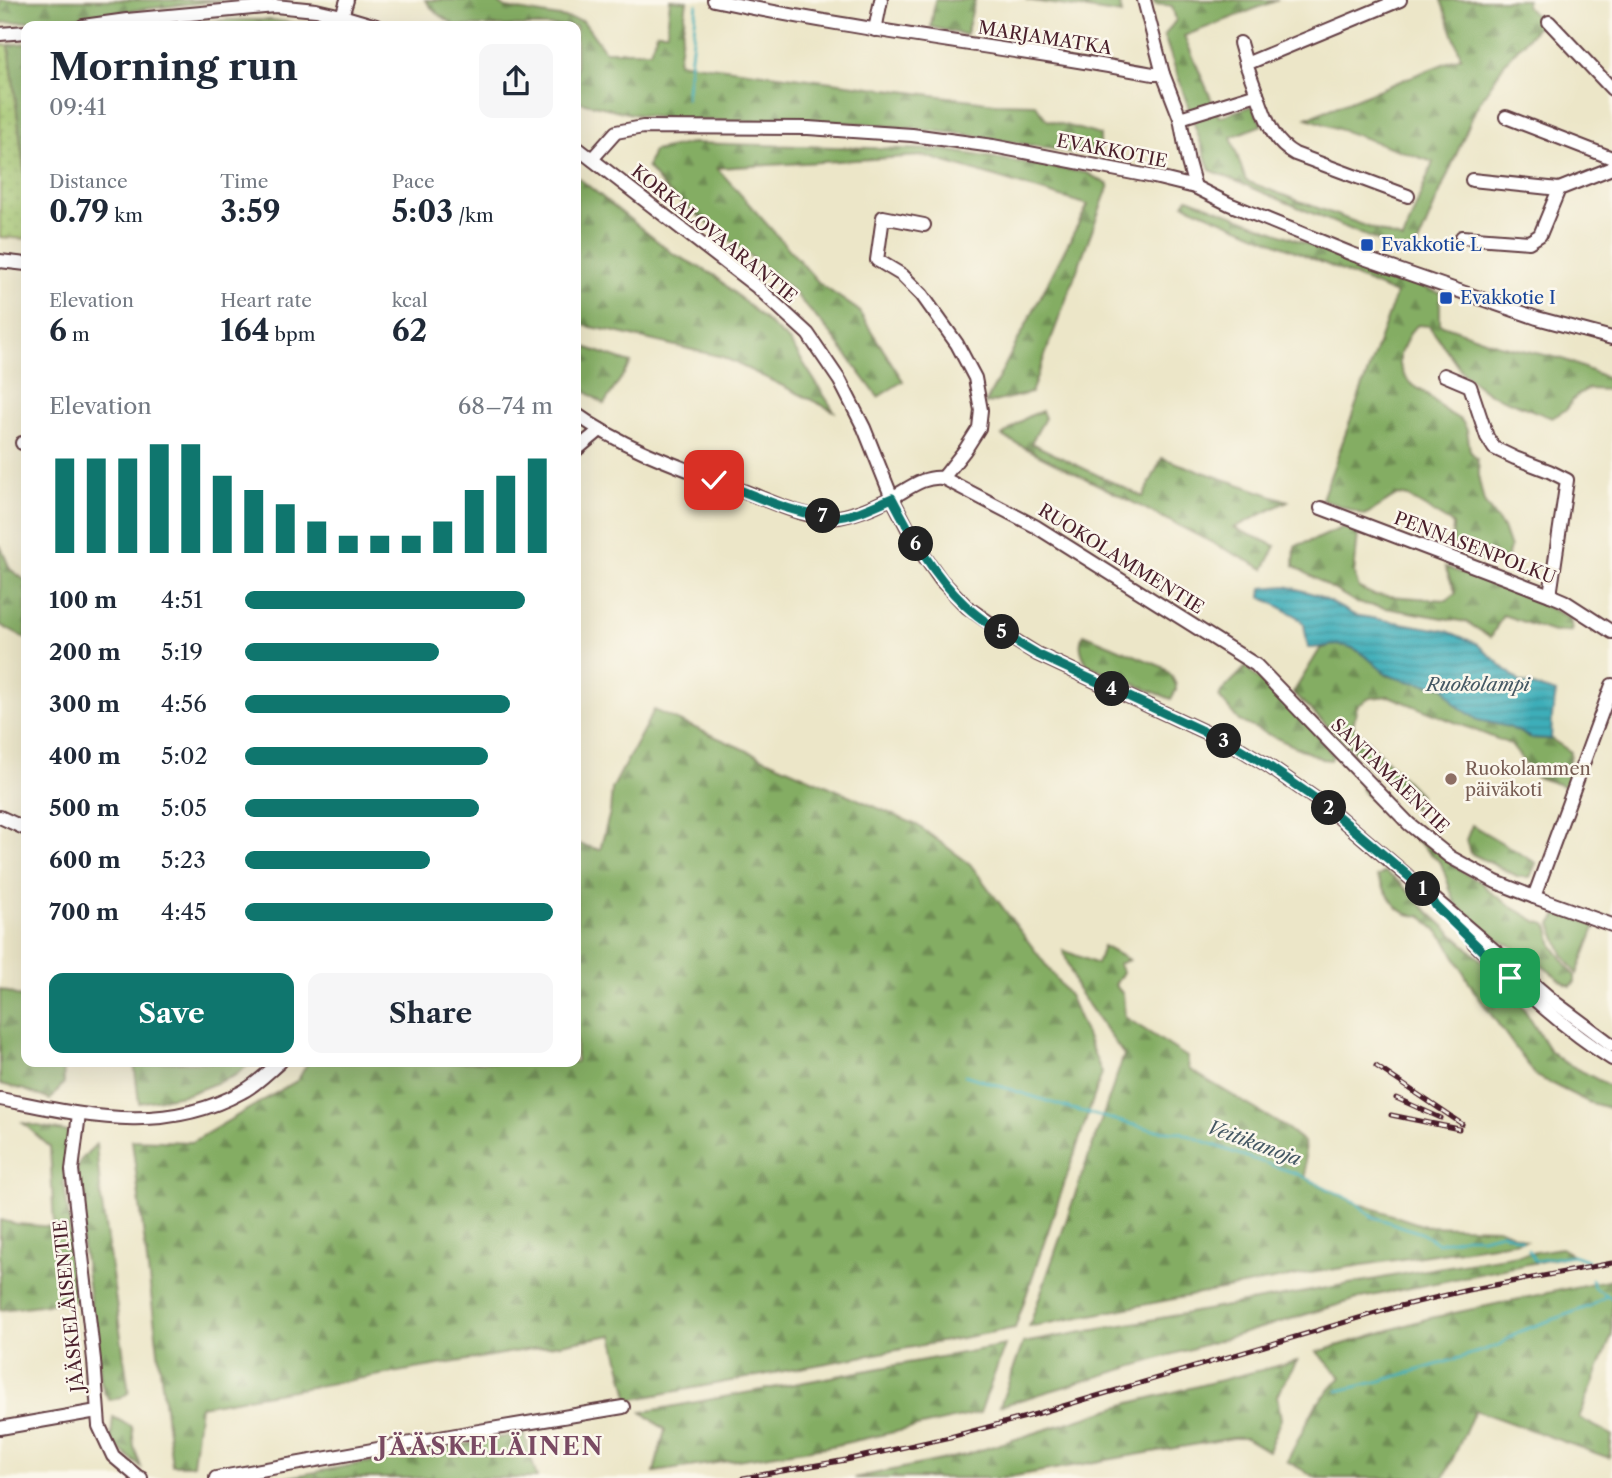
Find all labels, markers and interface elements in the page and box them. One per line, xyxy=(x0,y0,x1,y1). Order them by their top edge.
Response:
street label: MARJAMATKA xyxy=(976,17,1114,60)
text: Morning run xyxy=(49,43,298,90)
button: share xyxy=(479,44,553,118)
text: 09:41 xyxy=(49,93,106,121)
street label: EVAKKOTIE xyxy=(1055,130,1169,172)
street label: KORKALOVAARANTIE xyxy=(627,160,801,308)
text: Distance xyxy=(49,170,128,193)
text: Time xyxy=(220,170,268,193)
text: Pace xyxy=(392,170,435,193)
text: 0.79 xyxy=(49,193,109,230)
text: 3:59 xyxy=(220,193,281,230)
text: 5:03 xyxy=(392,193,453,230)
text: km xyxy=(109,204,143,227)
text: /km xyxy=(453,204,494,227)
place label: Evakkotie L xyxy=(1381,234,1482,256)
marker: Evakkotie L xyxy=(1359,237,1375,253)
place label: Evakkotie I xyxy=(1460,287,1556,309)
text: Elevation xyxy=(49,289,134,312)
text: Heart rate xyxy=(220,289,312,312)
text: kcal xyxy=(392,289,428,312)
marker: Evakkotie I xyxy=(1438,290,1454,306)
text: 6 xyxy=(49,312,67,349)
text: 164 xyxy=(220,312,270,349)
text: 62 xyxy=(392,312,427,349)
text: m xyxy=(67,323,90,346)
text: bpm xyxy=(270,323,315,346)
text: Elevation xyxy=(49,392,152,420)
text: 68–74 m xyxy=(458,392,553,420)
pin xyxy=(684,450,744,510)
icon: check xyxy=(695,461,733,499)
pin: 7 xyxy=(806,498,840,534)
street label: RUOKOLAMMENTIE xyxy=(1034,499,1208,619)
text: 7 xyxy=(818,504,827,527)
street label: PENNASENPOLKU xyxy=(1391,507,1559,589)
pin: 6 xyxy=(898,526,934,562)
text: 6 xyxy=(910,532,921,555)
text: 100 m xyxy=(49,586,117,614)
text: 4:51 xyxy=(161,586,203,614)
pin: 5 xyxy=(984,614,1020,650)
text: 5 xyxy=(996,620,1007,643)
text: 200 m xyxy=(49,638,121,666)
text: 5:19 xyxy=(161,638,203,666)
pin: 4 xyxy=(1094,672,1130,706)
water label: Ruokolampi xyxy=(1424,673,1531,696)
text: 4 xyxy=(1106,677,1117,700)
text: 300 m xyxy=(49,690,120,718)
text: 4:56 xyxy=(161,690,207,718)
street label: SANTAMÄENTIE xyxy=(1326,713,1454,838)
pin: 3 xyxy=(1206,724,1242,758)
text: 3 xyxy=(1218,729,1229,752)
text: 400 m xyxy=(49,742,121,770)
text: 5:02 xyxy=(161,742,208,770)
place label: Ruokolammen päiväkoti xyxy=(1465,758,1591,801)
marker: Ruokolammen päiväkoti xyxy=(1443,771,1459,787)
pin: 2 xyxy=(1312,790,1346,826)
text: 500 m xyxy=(49,794,120,822)
text: 5:05 xyxy=(161,794,207,822)
text: 2 xyxy=(1323,796,1334,819)
text: 600 m xyxy=(49,846,121,874)
text: 5:23 xyxy=(161,846,206,874)
pin: 1 xyxy=(1406,872,1440,906)
text: 1 xyxy=(1418,877,1427,900)
text: 700 m xyxy=(49,898,119,926)
text: 4:45 xyxy=(161,898,207,926)
pin xyxy=(1480,948,1540,1008)
icon: arrive xyxy=(1491,959,1529,997)
button: Save xyxy=(49,973,294,1053)
button: Share xyxy=(308,973,553,1053)
water label: Veitikanoja xyxy=(1204,1115,1305,1171)
street label: JÄÄSKELÄISENTIE xyxy=(48,1219,89,1396)
district label: JÄÄSKELÄINEN xyxy=(374,1431,604,1461)

